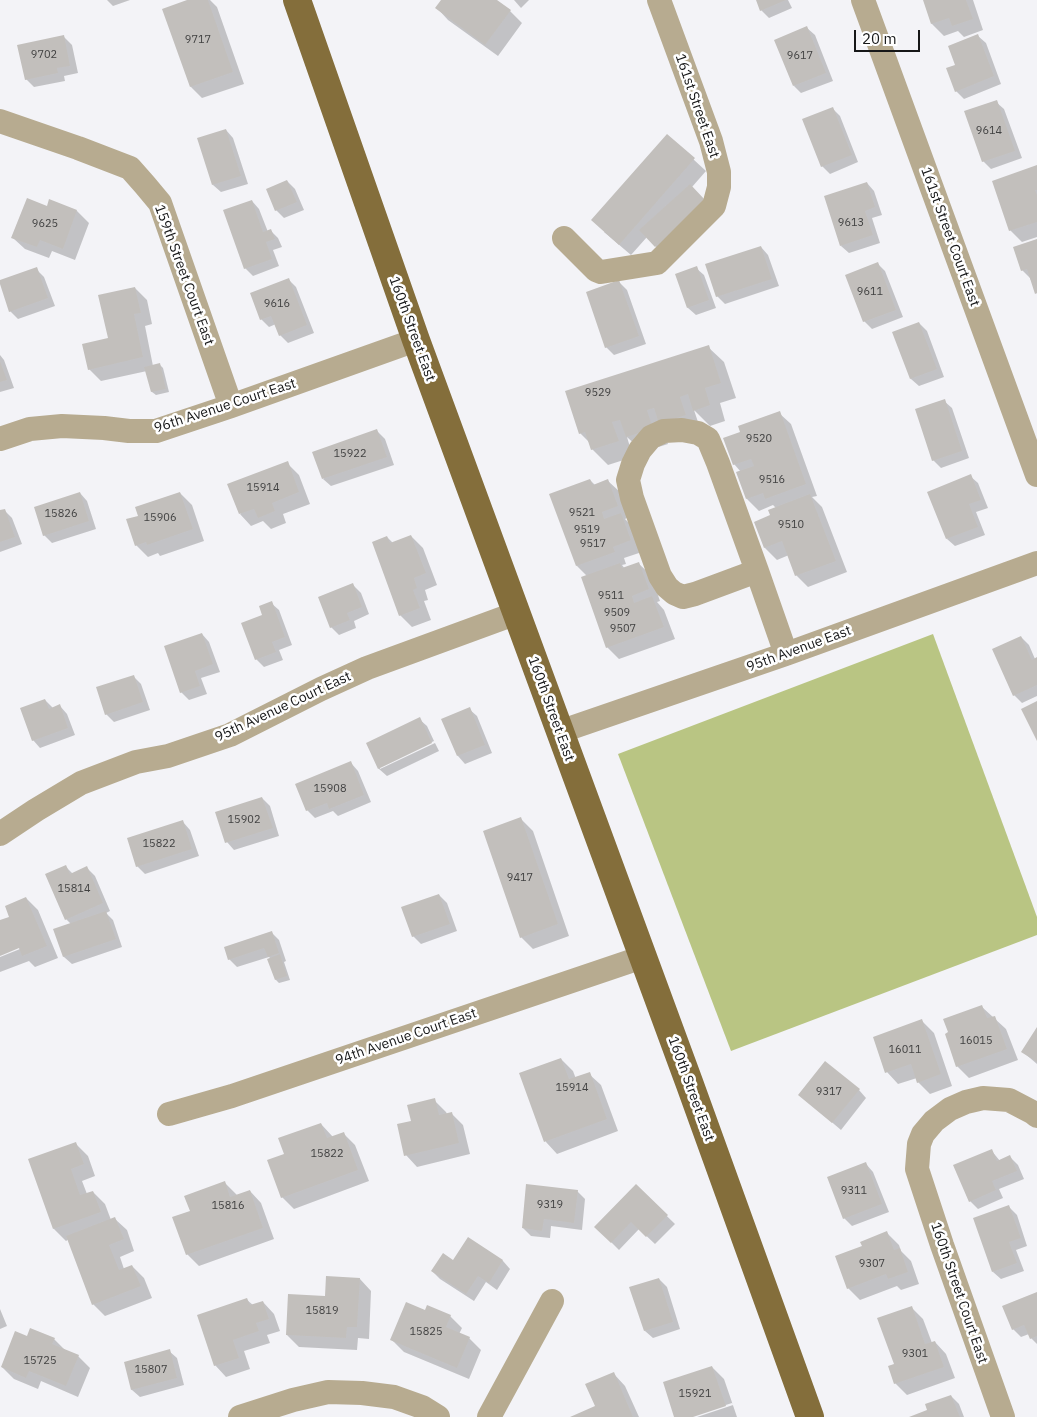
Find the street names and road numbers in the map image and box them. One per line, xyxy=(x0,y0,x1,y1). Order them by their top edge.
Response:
street label: 161st Street East xyxy=(671,52,723,160)
street label: 161st Street Court East xyxy=(917,165,983,309)
street label: 159th Street Court East xyxy=(151,202,217,348)
street label: 160th Street East xyxy=(385,274,439,384)
street label: 96th Avenue Court East xyxy=(152,375,298,437)
street label: 95th Avenue East xyxy=(744,622,854,676)
street label: 160th Street East xyxy=(524,654,578,764)
street label: 95th Avenue Court East xyxy=(212,668,354,746)
street label: 94th Avenue Court East xyxy=(333,1005,479,1069)
street label: 160th Street East xyxy=(664,1034,718,1144)
street label: 160th Street Court East xyxy=(927,1220,991,1366)

